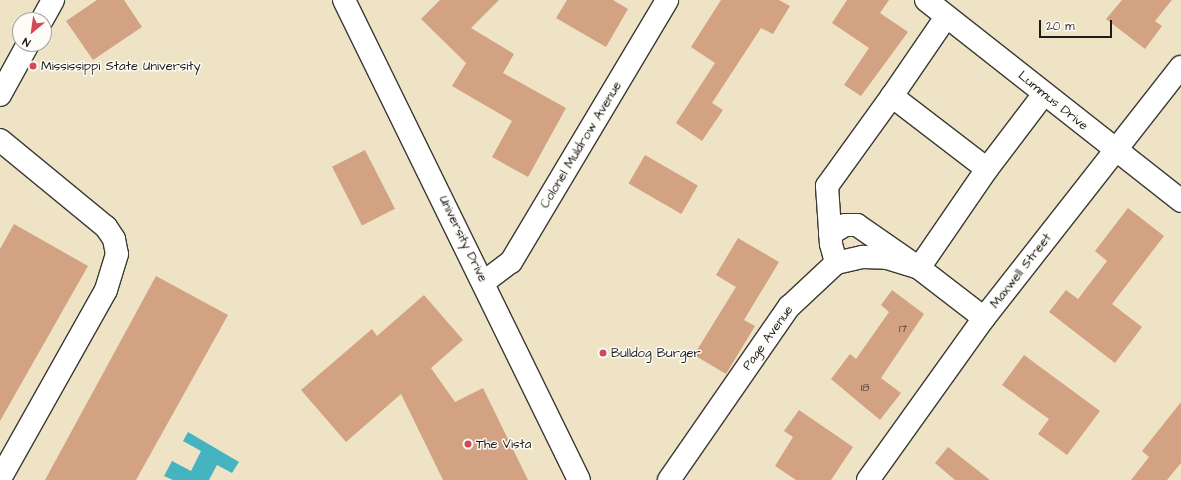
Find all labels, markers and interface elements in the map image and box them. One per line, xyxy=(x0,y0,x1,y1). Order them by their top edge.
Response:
north arrow xyxy=(12,12,52,52)
scale bar xyxy=(1041,12,1114,38)
text: 20 m xyxy=(1046,18,1075,35)
text: N xyxy=(20,34,33,50)
place label: Mississippi State University xyxy=(41,58,201,74)
marker: Mississippi State University xyxy=(28,61,38,71)
street label: Lummus Drive xyxy=(1015,68,1091,134)
street label: Colonel Muldrow Avenue xyxy=(537,79,625,211)
street label: University Drive xyxy=(435,193,491,285)
street label: Maxwell Street xyxy=(987,231,1055,311)
street label: Page Avenue xyxy=(739,303,797,373)
house number: 17 xyxy=(899,322,907,336)
place label: Bulldog Burger xyxy=(611,345,701,361)
marker: Bulldog Burger xyxy=(598,348,608,358)
house number: 18 xyxy=(861,381,869,395)
place label: The Vista xyxy=(476,436,531,452)
marker: The Vista xyxy=(463,439,473,449)

